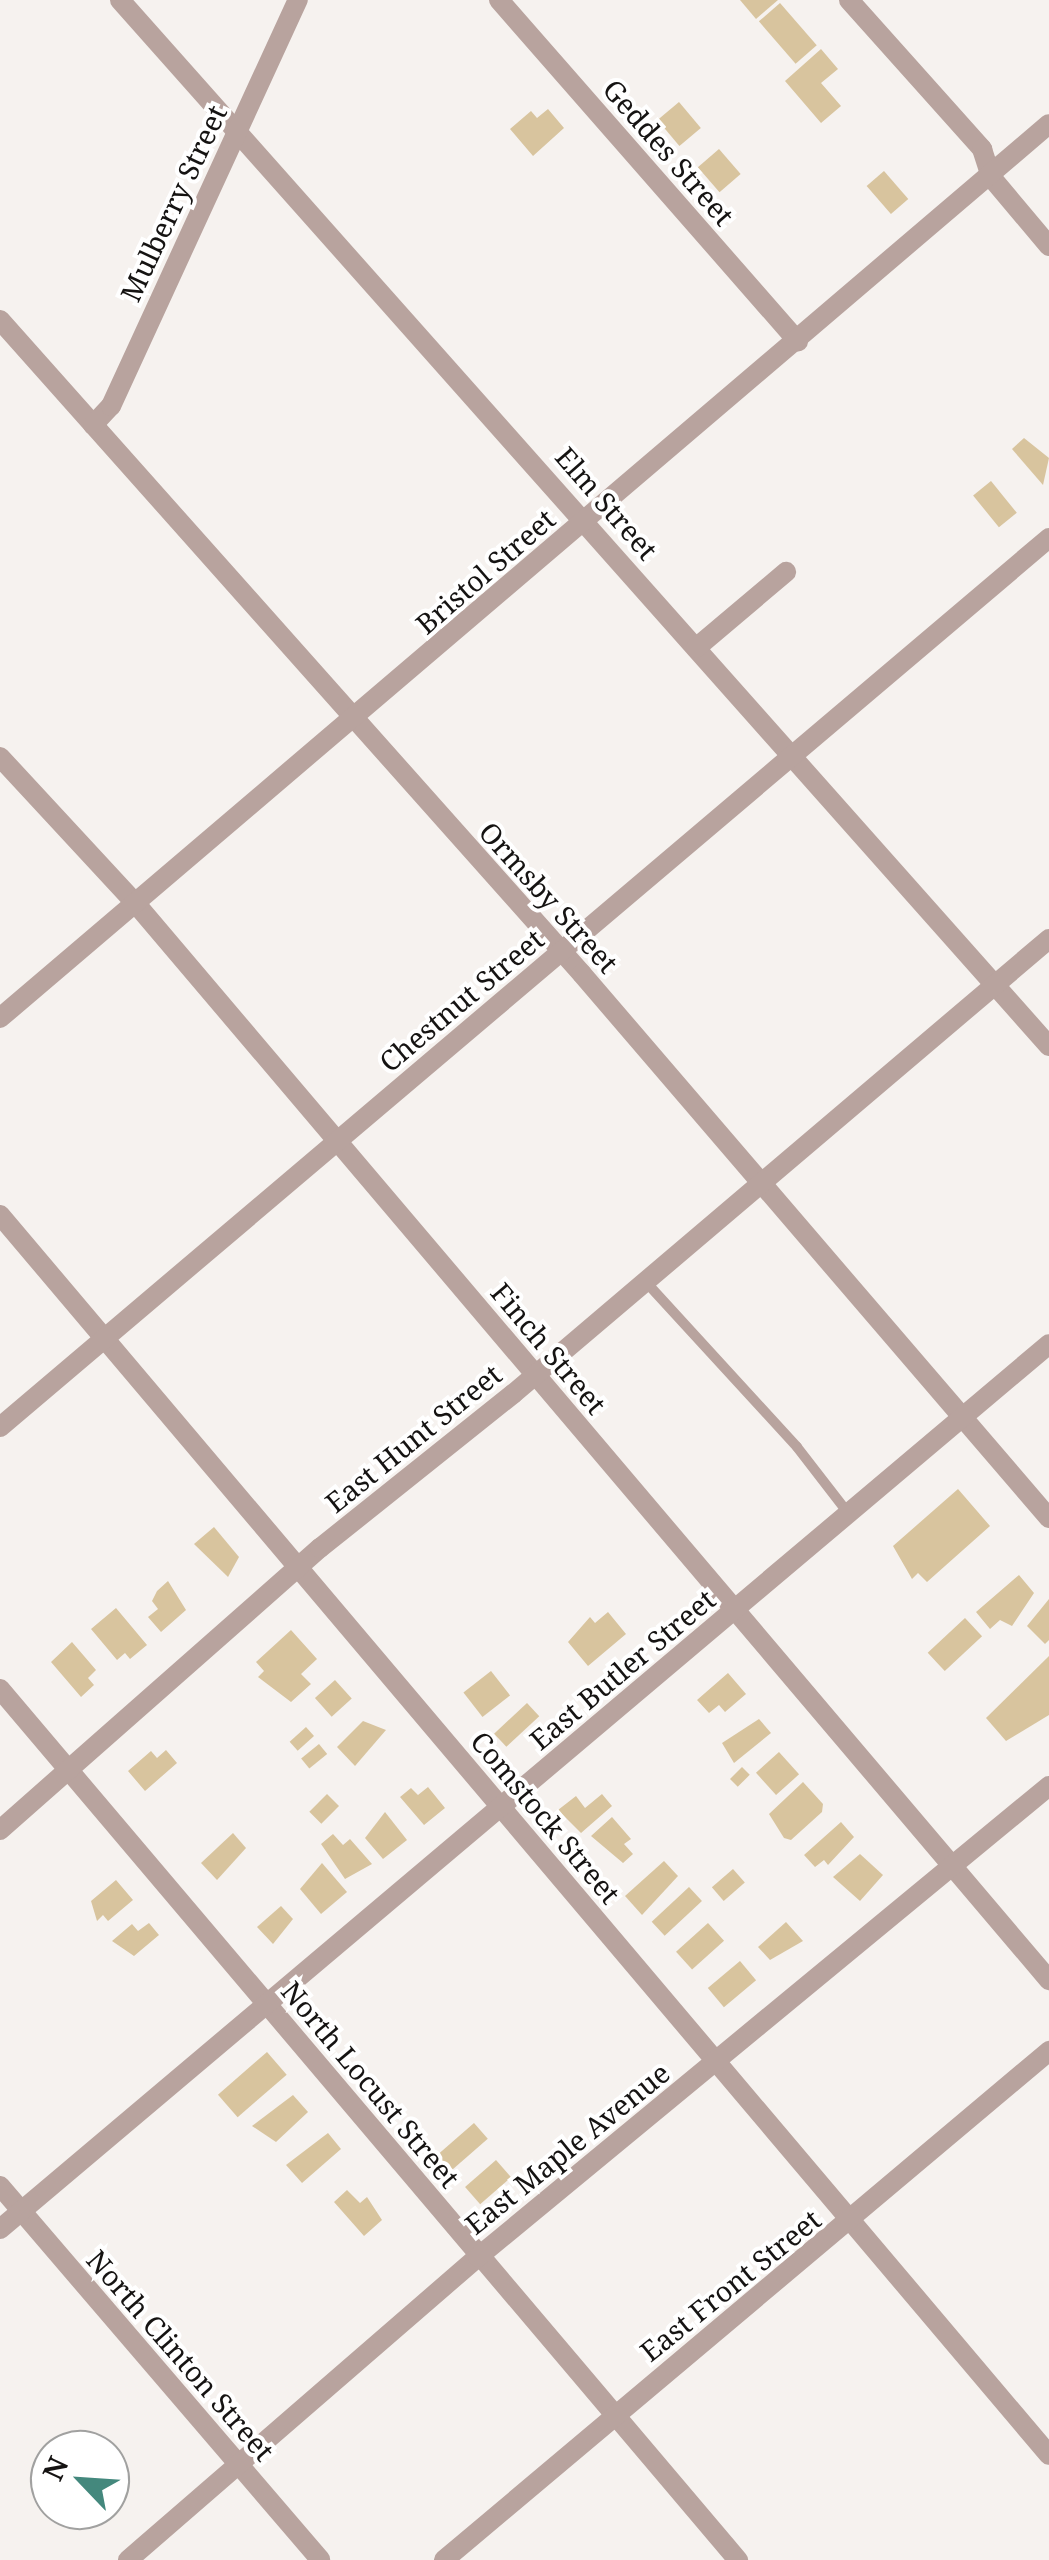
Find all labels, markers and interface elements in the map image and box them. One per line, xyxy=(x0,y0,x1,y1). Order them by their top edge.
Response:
street label: Geddes Street xyxy=(597,72,741,232)
street label: Mulberry Street xyxy=(113,100,233,306)
street label: Elm Street xyxy=(549,440,665,566)
street label: Bristol Street xyxy=(409,502,561,640)
street label: Ormsby Street xyxy=(473,815,625,979)
street label: Chestnut Street xyxy=(372,922,550,1078)
street label: Finch Street xyxy=(485,1276,613,1420)
street label: East Hunt Street xyxy=(318,1357,508,1519)
street label: East Butler Street xyxy=(523,1582,721,1756)
street label: Comstock Street xyxy=(464,1724,628,1910)
street label: North Locust Street xyxy=(275,1974,467,2194)
street label: East Maple Avenue xyxy=(458,2055,676,2241)
street label: East Front Street xyxy=(633,2202,827,2368)
street label: North Clinton Street xyxy=(80,2243,282,2467)
north arrow xyxy=(30,2430,130,2530)
text: N xyxy=(33,2450,77,2486)

